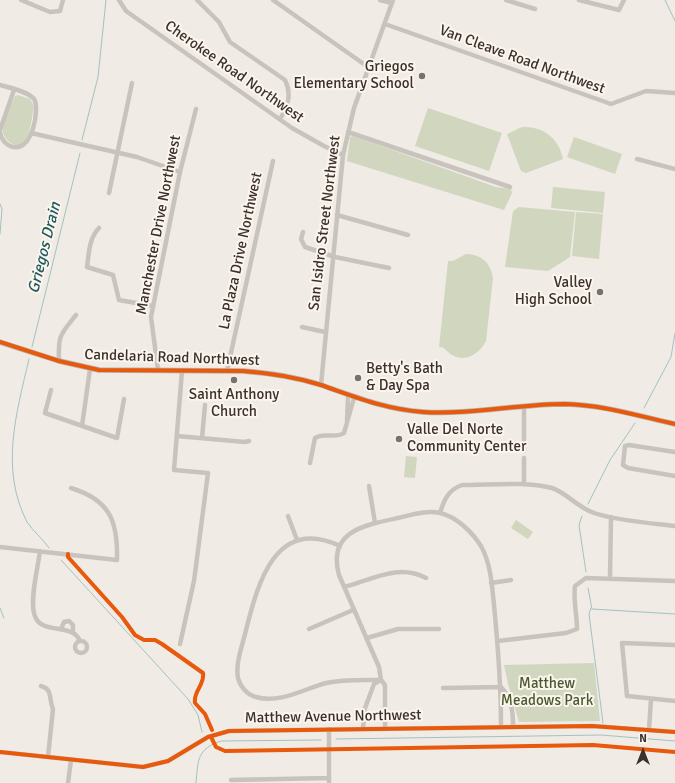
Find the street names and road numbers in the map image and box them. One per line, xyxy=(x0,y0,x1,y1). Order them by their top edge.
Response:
street label: Cherokee Road Northwest xyxy=(161,17,307,127)
street label: Van Cleave Road Northwest xyxy=(437,22,607,98)
street label: Manchester Drive Northwest xyxy=(133,134,185,316)
street label: San Isidro Street Northwest xyxy=(305,135,345,311)
street label: La Plaza Drive Northwest xyxy=(216,171,266,331)
street label: Candelaria Road Northwest xyxy=(84,346,260,370)
street label: Matthew Avenue Northwest xyxy=(244,706,422,728)

